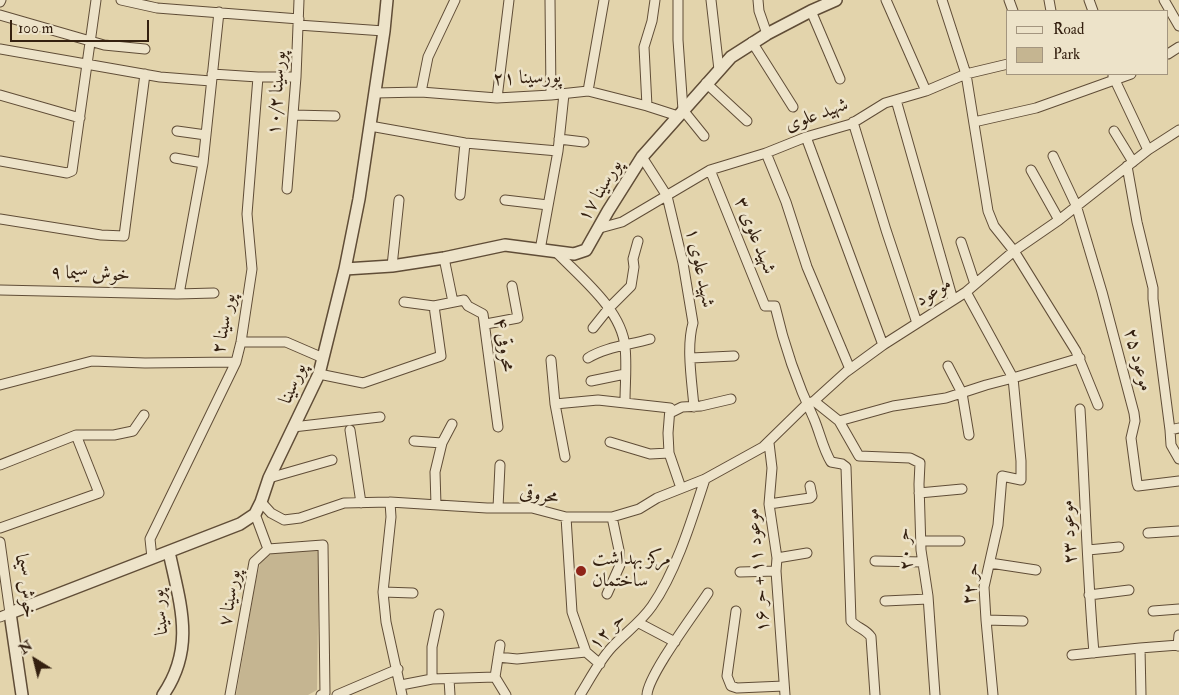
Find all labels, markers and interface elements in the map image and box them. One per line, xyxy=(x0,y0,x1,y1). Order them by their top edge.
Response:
scale bar xyxy=(12,10,151,42)
legend xyxy=(1006,10,1169,75)
text: 100 m xyxy=(18,19,53,38)
text: Road xyxy=(1053,20,1084,39)
text: Park xyxy=(1053,45,1080,64)
street label: پورسینا ۱۰/۲ xyxy=(264,50,292,136)
street label: پورسینا ۲۱ xyxy=(492,66,562,92)
street label: شهید علوی xyxy=(782,94,852,138)
street label: پورسینا ۱۷ xyxy=(574,156,628,226)
street label: شهید علوی ۳ xyxy=(728,194,780,278)
street label: شهید علوی ۱ xyxy=(679,226,719,310)
street label: خوش سیما ۹ xyxy=(50,262,130,288)
street label: موعود xyxy=(912,273,956,313)
street label: پور سینا ۲ xyxy=(208,292,242,356)
street label: محروقی ۴ xyxy=(487,316,519,374)
street label: موعود ۲۵ xyxy=(1118,326,1156,394)
street label: پورسینا xyxy=(275,360,313,408)
street label: محروقی xyxy=(518,482,560,510)
street label: موعود ۲۳ xyxy=(1057,499,1083,565)
street label: موعود ۱۱ + حر ۱۶ xyxy=(742,507,776,633)
street label: حر ۲۰ xyxy=(893,527,919,571)
place label: مرکز بهداشت ساختمان xyxy=(592,549,671,593)
street label: خوش سیما xyxy=(8,553,40,619)
street label: حر ۲۲ xyxy=(958,561,986,607)
marker: مرکز بهداشت ساختمان xyxy=(574,564,588,578)
street label: پورسینا ۷ xyxy=(215,568,247,628)
street label: پور سینا xyxy=(147,588,175,636)
street label: حر ۱۲ xyxy=(585,609,631,655)
north arrow xyxy=(10,635,60,685)
text: N xyxy=(16,637,36,658)

